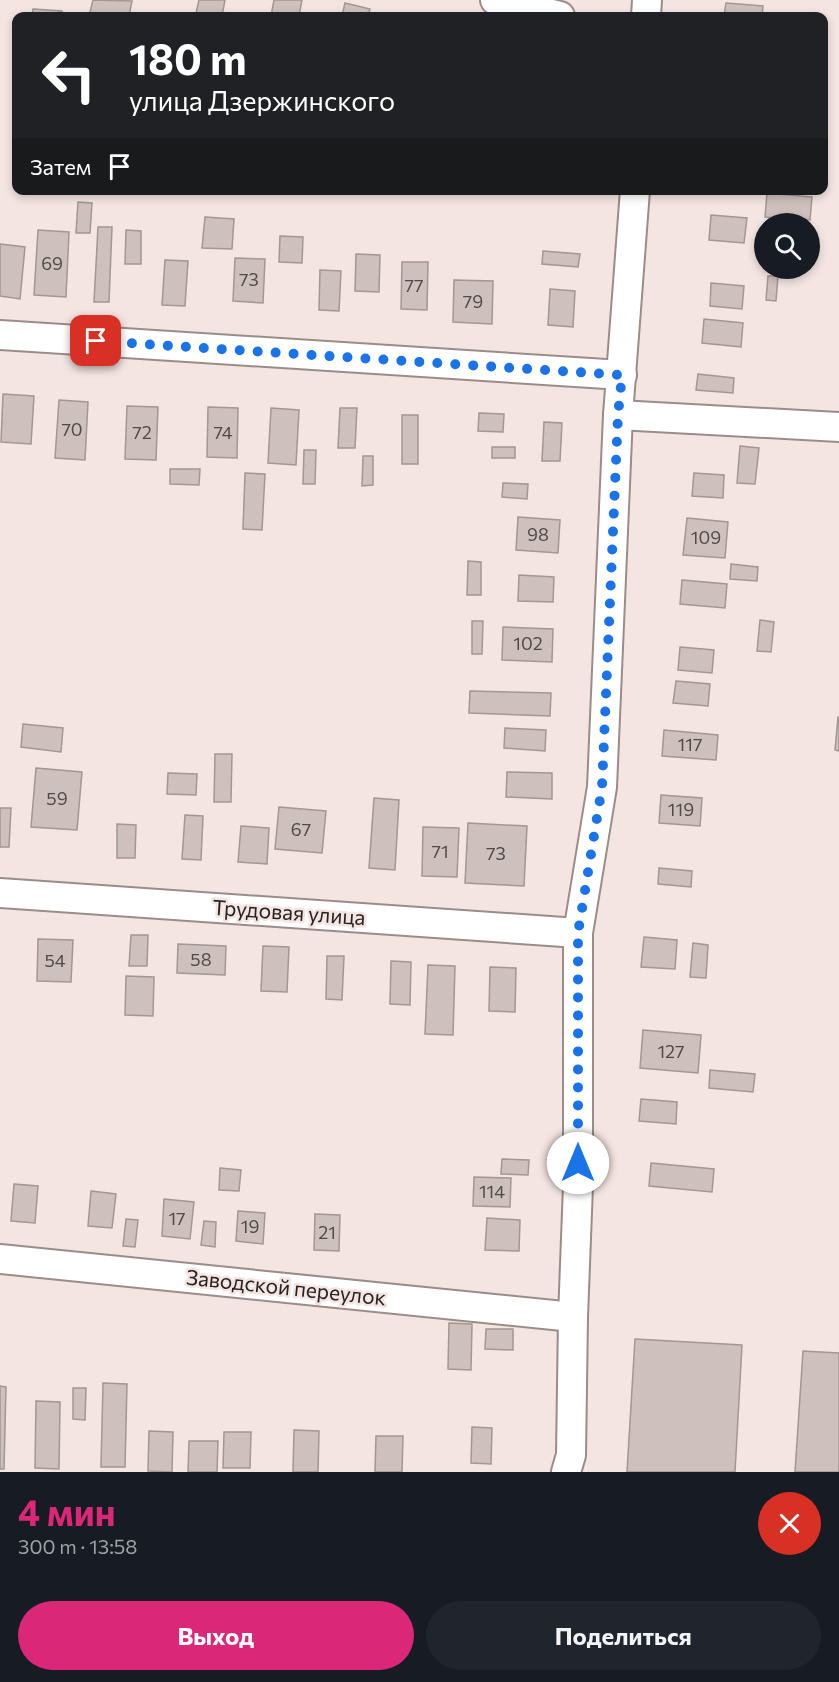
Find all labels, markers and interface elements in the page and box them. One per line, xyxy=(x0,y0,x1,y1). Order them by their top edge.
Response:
text: 180 m xyxy=(129,32,247,84)
icon: left xyxy=(30,36,108,114)
text: улица Дзержинского xyxy=(129,84,395,117)
icon: arrive xyxy=(103,150,136,183)
text: Затем xyxy=(30,153,91,180)
map controls xyxy=(754,213,820,279)
button: search xyxy=(754,213,820,279)
house number: 69 xyxy=(41,252,63,274)
house number: 73 xyxy=(239,268,259,290)
house number: 77 xyxy=(404,274,424,296)
house number: 79 xyxy=(463,290,483,312)
pin xyxy=(70,315,121,366)
icon: arrive xyxy=(79,324,112,357)
house number: 70 xyxy=(61,418,83,440)
house number: 72 xyxy=(132,421,152,443)
house number: 74 xyxy=(213,421,233,443)
house number: 98 xyxy=(527,523,549,545)
house number: 109 xyxy=(691,526,721,548)
house number: 102 xyxy=(513,632,543,654)
house number: 117 xyxy=(678,733,702,755)
house number: 59 xyxy=(46,787,68,809)
house number: 119 xyxy=(668,798,694,820)
house number: 67 xyxy=(291,818,311,840)
house number: 71 xyxy=(431,840,449,862)
house number: 73 xyxy=(486,842,506,864)
street label: Трудовая улица xyxy=(212,894,366,929)
house number: 58 xyxy=(190,948,212,970)
house number: 54 xyxy=(44,949,66,971)
house number: 127 xyxy=(657,1040,685,1062)
position arrow xyxy=(546,1131,610,1195)
house number: 114 xyxy=(479,1180,505,1202)
house number: 17 xyxy=(168,1207,186,1229)
house number: 19 xyxy=(241,1215,259,1237)
house number: 21 xyxy=(318,1221,336,1243)
street label: Заводской переулок xyxy=(185,1264,387,1309)
text: 4 мин xyxy=(18,1489,115,1533)
button: close xyxy=(758,1492,821,1555)
text: 300 m · 13:58 xyxy=(18,1534,137,1558)
button: Выход xyxy=(18,1601,414,1670)
button: Поделиться xyxy=(426,1601,821,1670)

